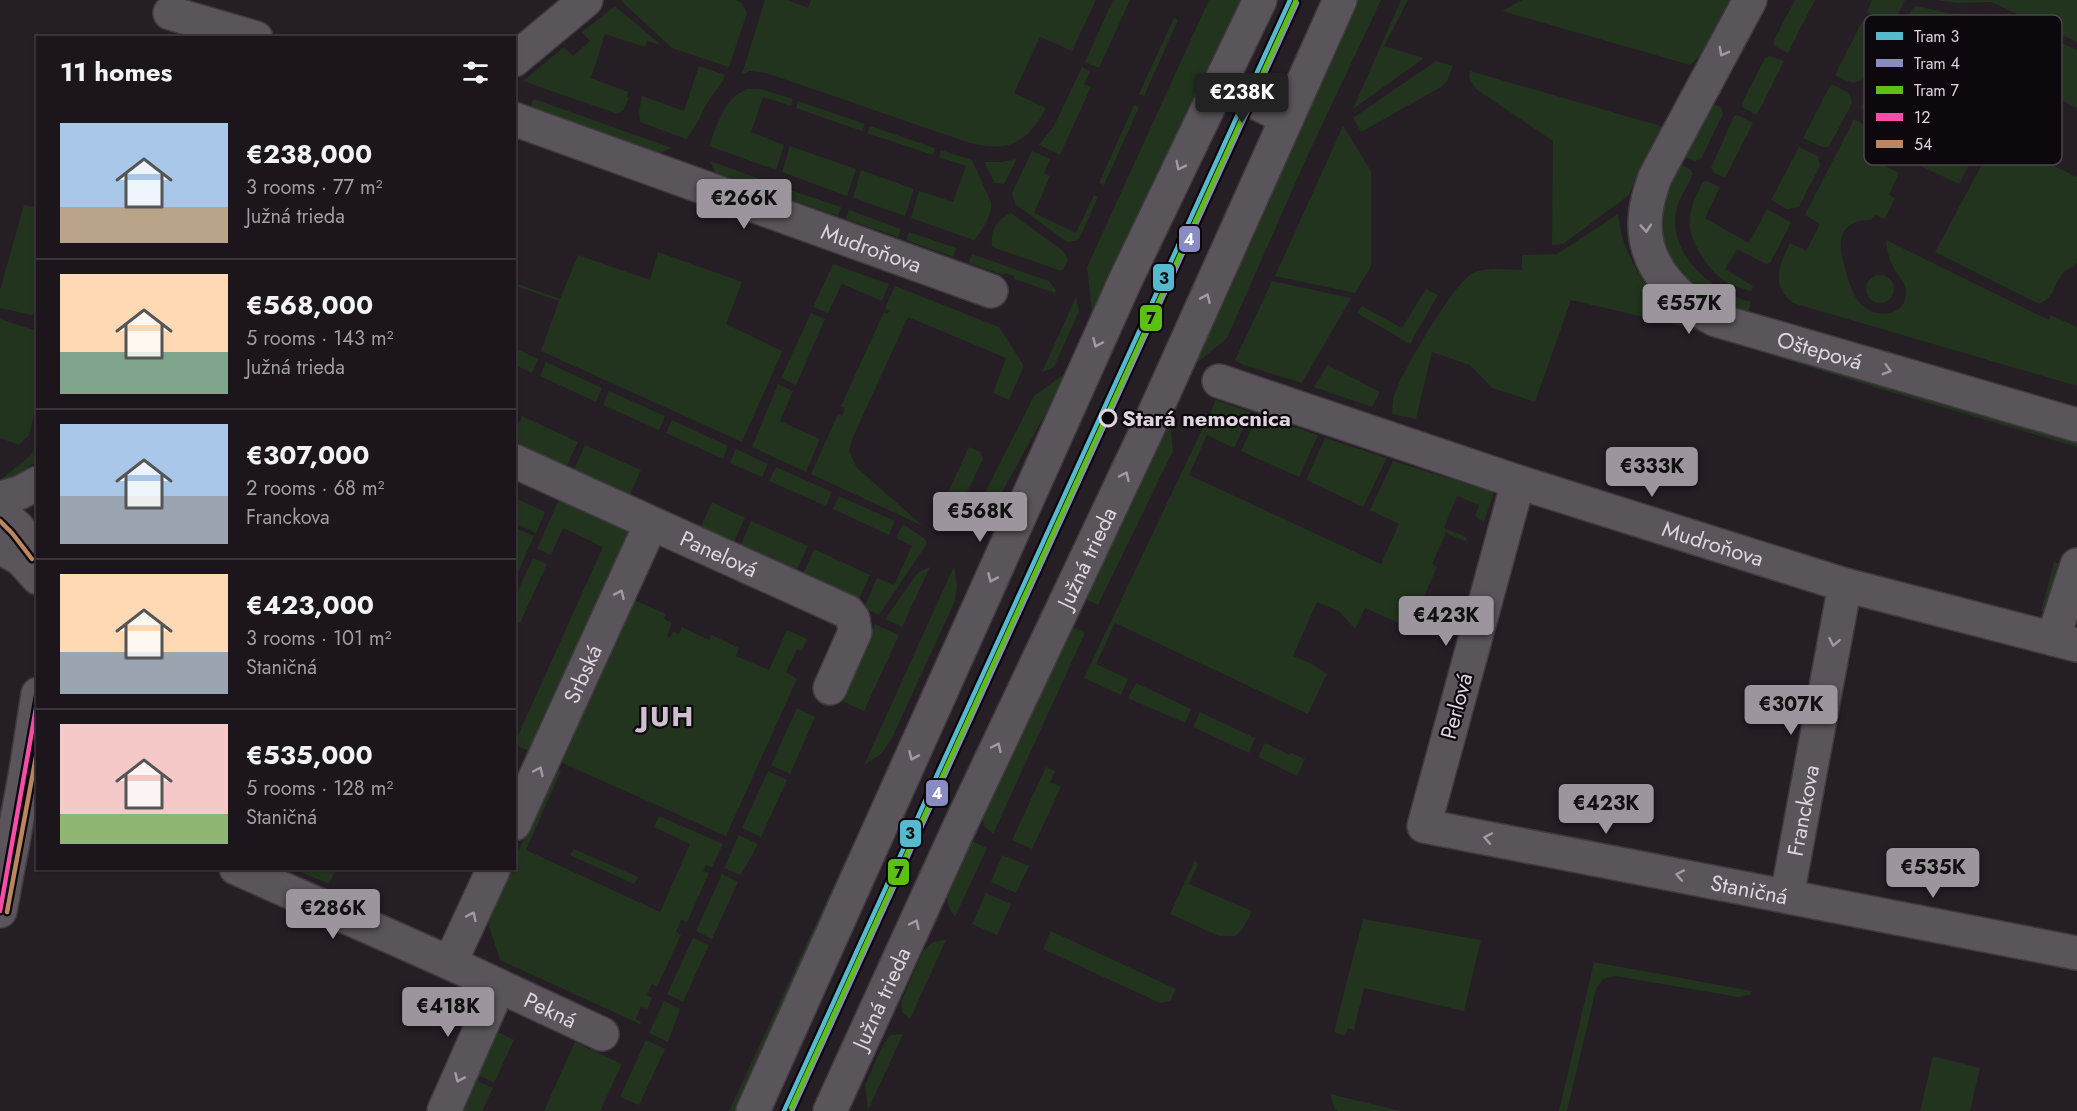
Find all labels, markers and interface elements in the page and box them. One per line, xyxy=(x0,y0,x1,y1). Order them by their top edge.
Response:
legend xyxy=(1864,15,2062,165)
text: Tram 3 xyxy=(1914,25,1960,48)
one-way arrow xyxy=(1719,45,1730,56)
text: Tram 4 xyxy=(1914,52,1960,75)
text: 11 homes xyxy=(60,53,172,91)
icon: filters xyxy=(459,56,492,89)
pin: €238K xyxy=(1200,73,1284,124)
text: €238K xyxy=(1209,78,1275,107)
text: Tram 7 xyxy=(1914,79,1960,102)
text: 12 xyxy=(1914,106,1930,129)
text: 54 xyxy=(1914,133,1932,156)
text: €238,000 xyxy=(246,135,372,173)
icon: home xyxy=(108,147,180,219)
one-way arrow xyxy=(1176,160,1188,171)
text: 3 rooms · 77 m² xyxy=(246,173,383,202)
pin: €266K xyxy=(702,179,786,230)
text: €266K xyxy=(711,184,777,213)
text: Južná trieda xyxy=(246,202,345,231)
street label: Mudroňova xyxy=(817,215,926,281)
one-way arrow xyxy=(1639,223,1652,233)
line badge: 4 xyxy=(1178,225,1201,253)
text: 4 xyxy=(1183,228,1195,251)
line badge: 3 xyxy=(1152,263,1175,292)
text: 3 xyxy=(1159,267,1169,290)
pin: €557K xyxy=(1647,284,1731,335)
text: €568,000 xyxy=(246,286,373,324)
text: €557K xyxy=(1657,289,1721,318)
one-way arrow xyxy=(1199,294,1211,305)
icon: home xyxy=(108,298,180,370)
line badge: 7 xyxy=(1139,304,1163,332)
text: 7 xyxy=(1146,307,1156,330)
street label: Oštepová xyxy=(1773,323,1866,378)
text: 5 rooms · 143 m² xyxy=(246,324,393,353)
one-way arrow xyxy=(1093,336,1105,347)
text: Južná trieda xyxy=(246,353,345,382)
one-way arrow xyxy=(1881,363,1892,375)
place label: Stará nemocnica xyxy=(1122,402,1291,434)
marker: Stará nemocnica xyxy=(1099,409,1117,427)
text: €307,000 xyxy=(246,436,370,474)
pin: €333K xyxy=(1610,447,1694,498)
icon: home xyxy=(108,448,180,520)
text: €333K xyxy=(1620,452,1684,481)
one-way arrow xyxy=(1117,471,1129,482)
text: 2 rooms · 68 m² xyxy=(246,474,384,503)
pin: €568K xyxy=(938,492,1022,543)
text: €568K xyxy=(947,497,1013,526)
street label: Južná trieda xyxy=(1048,502,1124,616)
text: Franckova xyxy=(246,503,330,532)
street label: Mudroňova xyxy=(1658,512,1768,574)
street label: Panelová xyxy=(675,522,763,585)
one-way arrow xyxy=(987,572,999,583)
text: €423,000 xyxy=(246,586,374,624)
one-way arrow xyxy=(612,589,624,600)
pin: €423K xyxy=(1404,596,1488,647)
icon: home xyxy=(108,598,180,670)
text: €423K xyxy=(1413,601,1479,630)
text: 3 rooms · 101 m² xyxy=(246,624,392,653)
one-way arrow xyxy=(1828,637,1841,647)
street label: Srbská xyxy=(555,639,610,708)
text: Staničná xyxy=(246,653,317,682)
street label: Perlová xyxy=(1432,669,1480,743)
pin: €307K xyxy=(1749,685,1833,736)
text: €307K xyxy=(1759,690,1823,719)
district label: JUH xyxy=(634,696,695,737)
text: €535,000 xyxy=(246,736,373,774)
one-way arrow xyxy=(990,743,1002,754)
icon: home xyxy=(108,748,180,820)
one-way arrow xyxy=(908,750,920,761)
street label: Franckova xyxy=(1779,762,1827,859)
one-way arrow xyxy=(532,767,544,778)
text: 5 rooms · 128 m² xyxy=(246,774,393,803)
line badge: 4 xyxy=(925,779,949,807)
text: 4 xyxy=(931,782,943,805)
pin: €423K xyxy=(1564,784,1648,835)
text: €423K xyxy=(1573,789,1639,818)
text: Staničná xyxy=(246,803,317,832)
line badge: 3 xyxy=(899,819,922,848)
text: 3 xyxy=(905,822,915,845)
one-way arrow xyxy=(1484,832,1494,845)
pin: €535K xyxy=(1891,848,1975,899)
text: €535K xyxy=(1900,853,1966,882)
line badge: 7 xyxy=(887,858,910,886)
text: 7 xyxy=(894,861,904,884)
street label: Staničná xyxy=(1708,866,1791,912)
one-way arrow xyxy=(1675,869,1685,882)
pin: €286K xyxy=(291,889,375,940)
text: €286K xyxy=(300,894,366,923)
one-way arrow xyxy=(465,911,477,922)
one-way arrow xyxy=(908,920,920,931)
street label: Južná trieda xyxy=(843,942,919,1057)
street label: Pekná xyxy=(519,984,582,1036)
pin: €418K xyxy=(406,987,490,1038)
text: €418K xyxy=(416,992,480,1021)
one-way arrow xyxy=(454,1072,466,1083)

